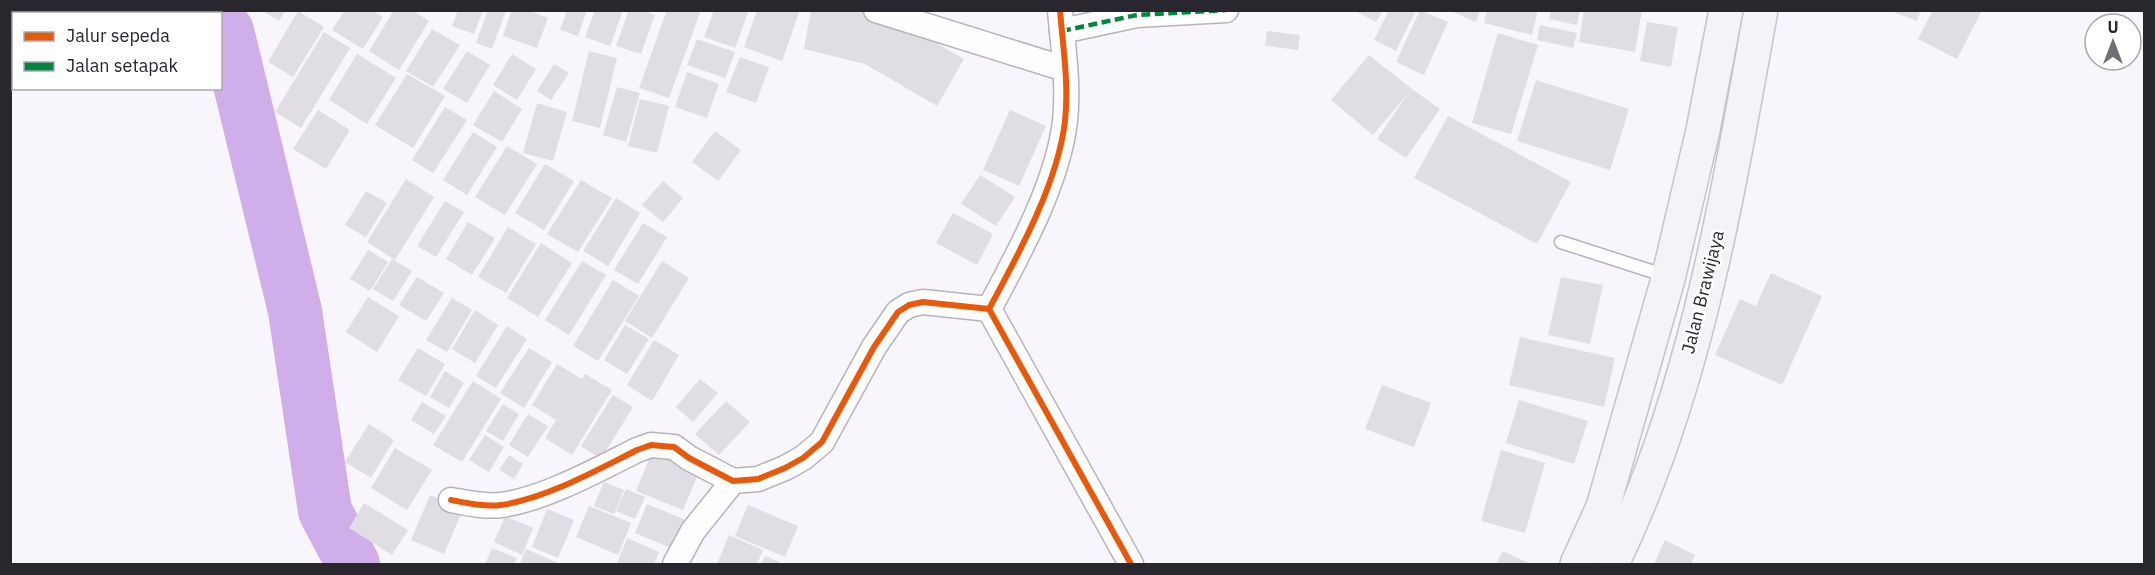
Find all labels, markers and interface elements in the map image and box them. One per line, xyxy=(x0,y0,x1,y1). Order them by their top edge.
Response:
legend xyxy=(12,12,222,90)
north arrow xyxy=(2083,12,2143,72)
text: U xyxy=(2107,17,2119,37)
text: Jalur sepeda xyxy=(66,24,170,47)
text: Jalan setapak xyxy=(66,54,178,77)
street label: Jalan Brawijaya xyxy=(1676,227,1729,356)

